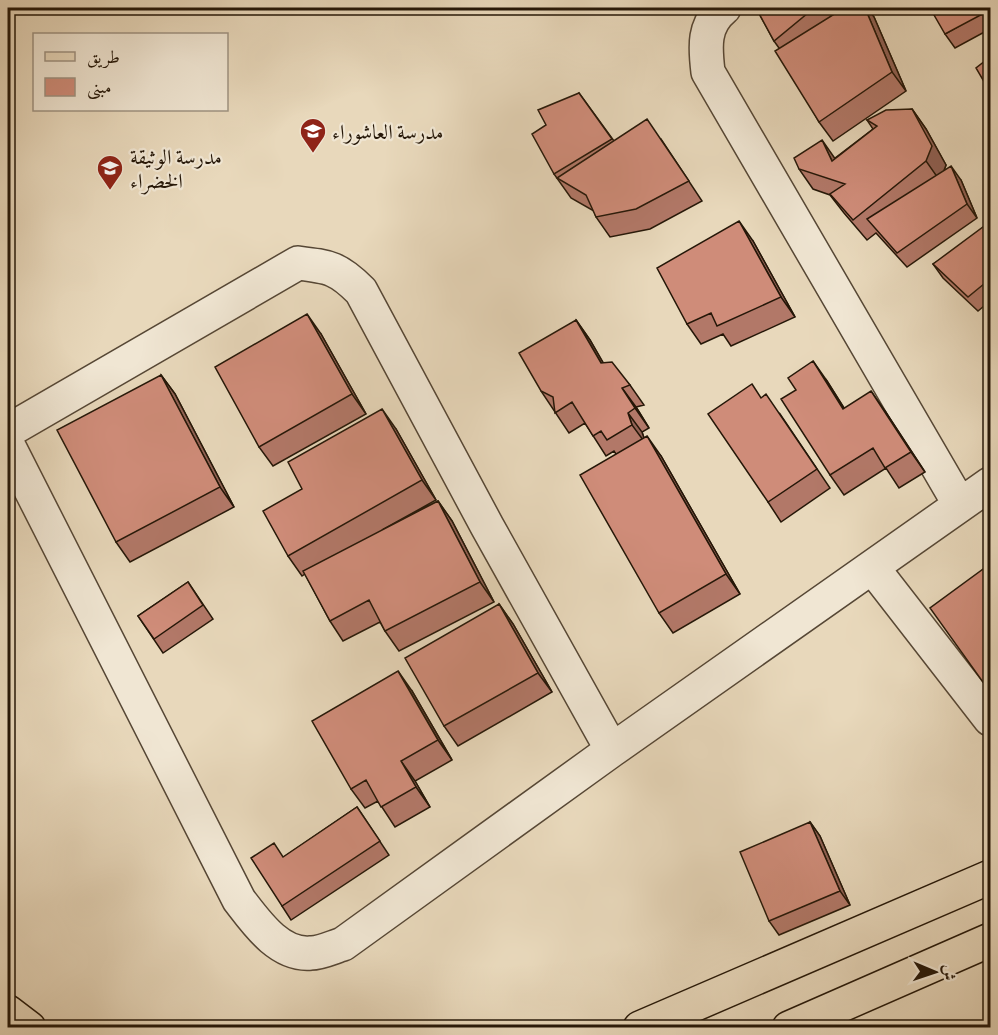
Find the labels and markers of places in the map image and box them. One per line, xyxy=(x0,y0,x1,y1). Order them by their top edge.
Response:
school or university icon: مدرسة العاشوراء xyxy=(298,116,328,154)
place label: مدرسة العاشوراء xyxy=(332,118,443,145)
place label: مدرسة الوثيقة الخضراء xyxy=(130,143,222,195)
school or university icon: مدرسة الوثيقة الخضراء xyxy=(95,153,125,191)

